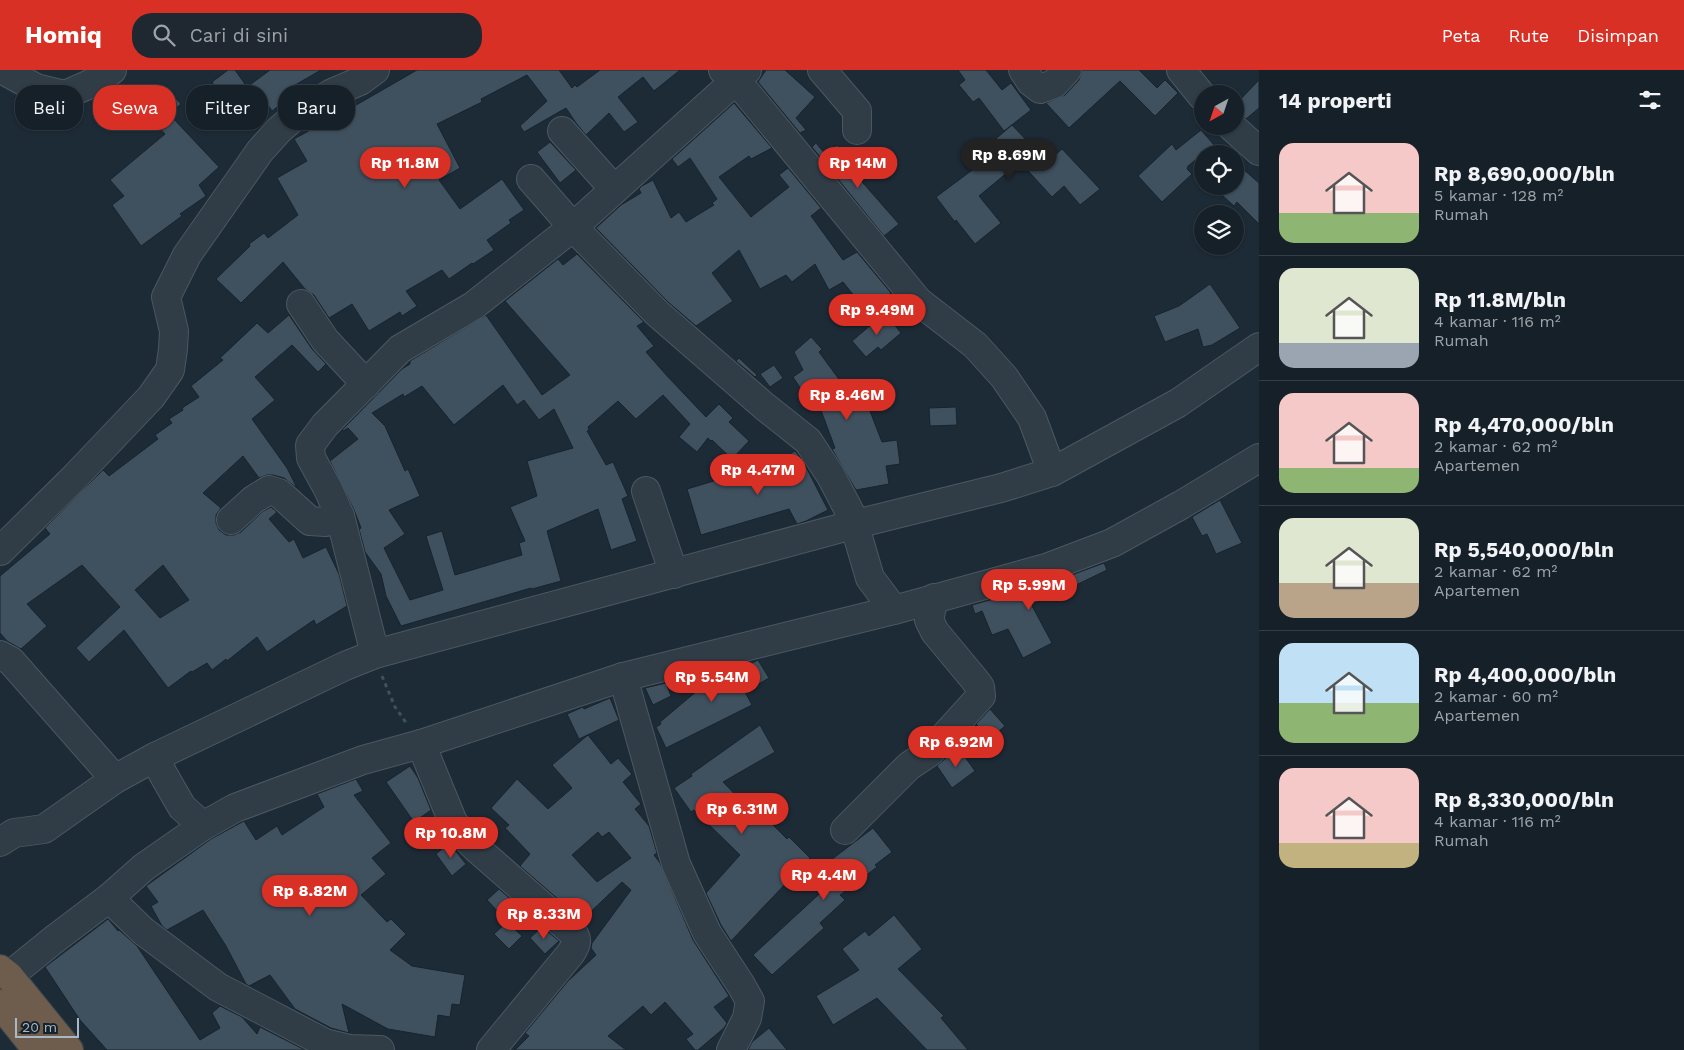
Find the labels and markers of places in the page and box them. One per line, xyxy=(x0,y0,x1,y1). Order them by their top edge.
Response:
pin: Rp 8.69M xyxy=(957,138,1061,181)
pin: Rp 11.8M xyxy=(353,146,457,189)
pin: Rp 14M xyxy=(817,146,899,189)
pin: Rp 9.49M xyxy=(825,294,929,336)
pin: Rp 8.46M xyxy=(795,378,899,421)
pin: Rp 4.47M xyxy=(706,454,810,496)
pin: Rp 5.99M xyxy=(977,568,1081,611)
pin: Rp 5.54M xyxy=(660,660,764,703)
pin: Rp 6.92M xyxy=(904,726,1008,768)
pin: Rp 6.31M xyxy=(690,792,794,835)
pin: Rp 10.8M xyxy=(399,816,503,859)
pin: Rp 4.4M xyxy=(778,858,870,901)
pin: Rp 8.82M xyxy=(258,874,362,917)
pin: Rp 8.33M xyxy=(492,898,596,940)

